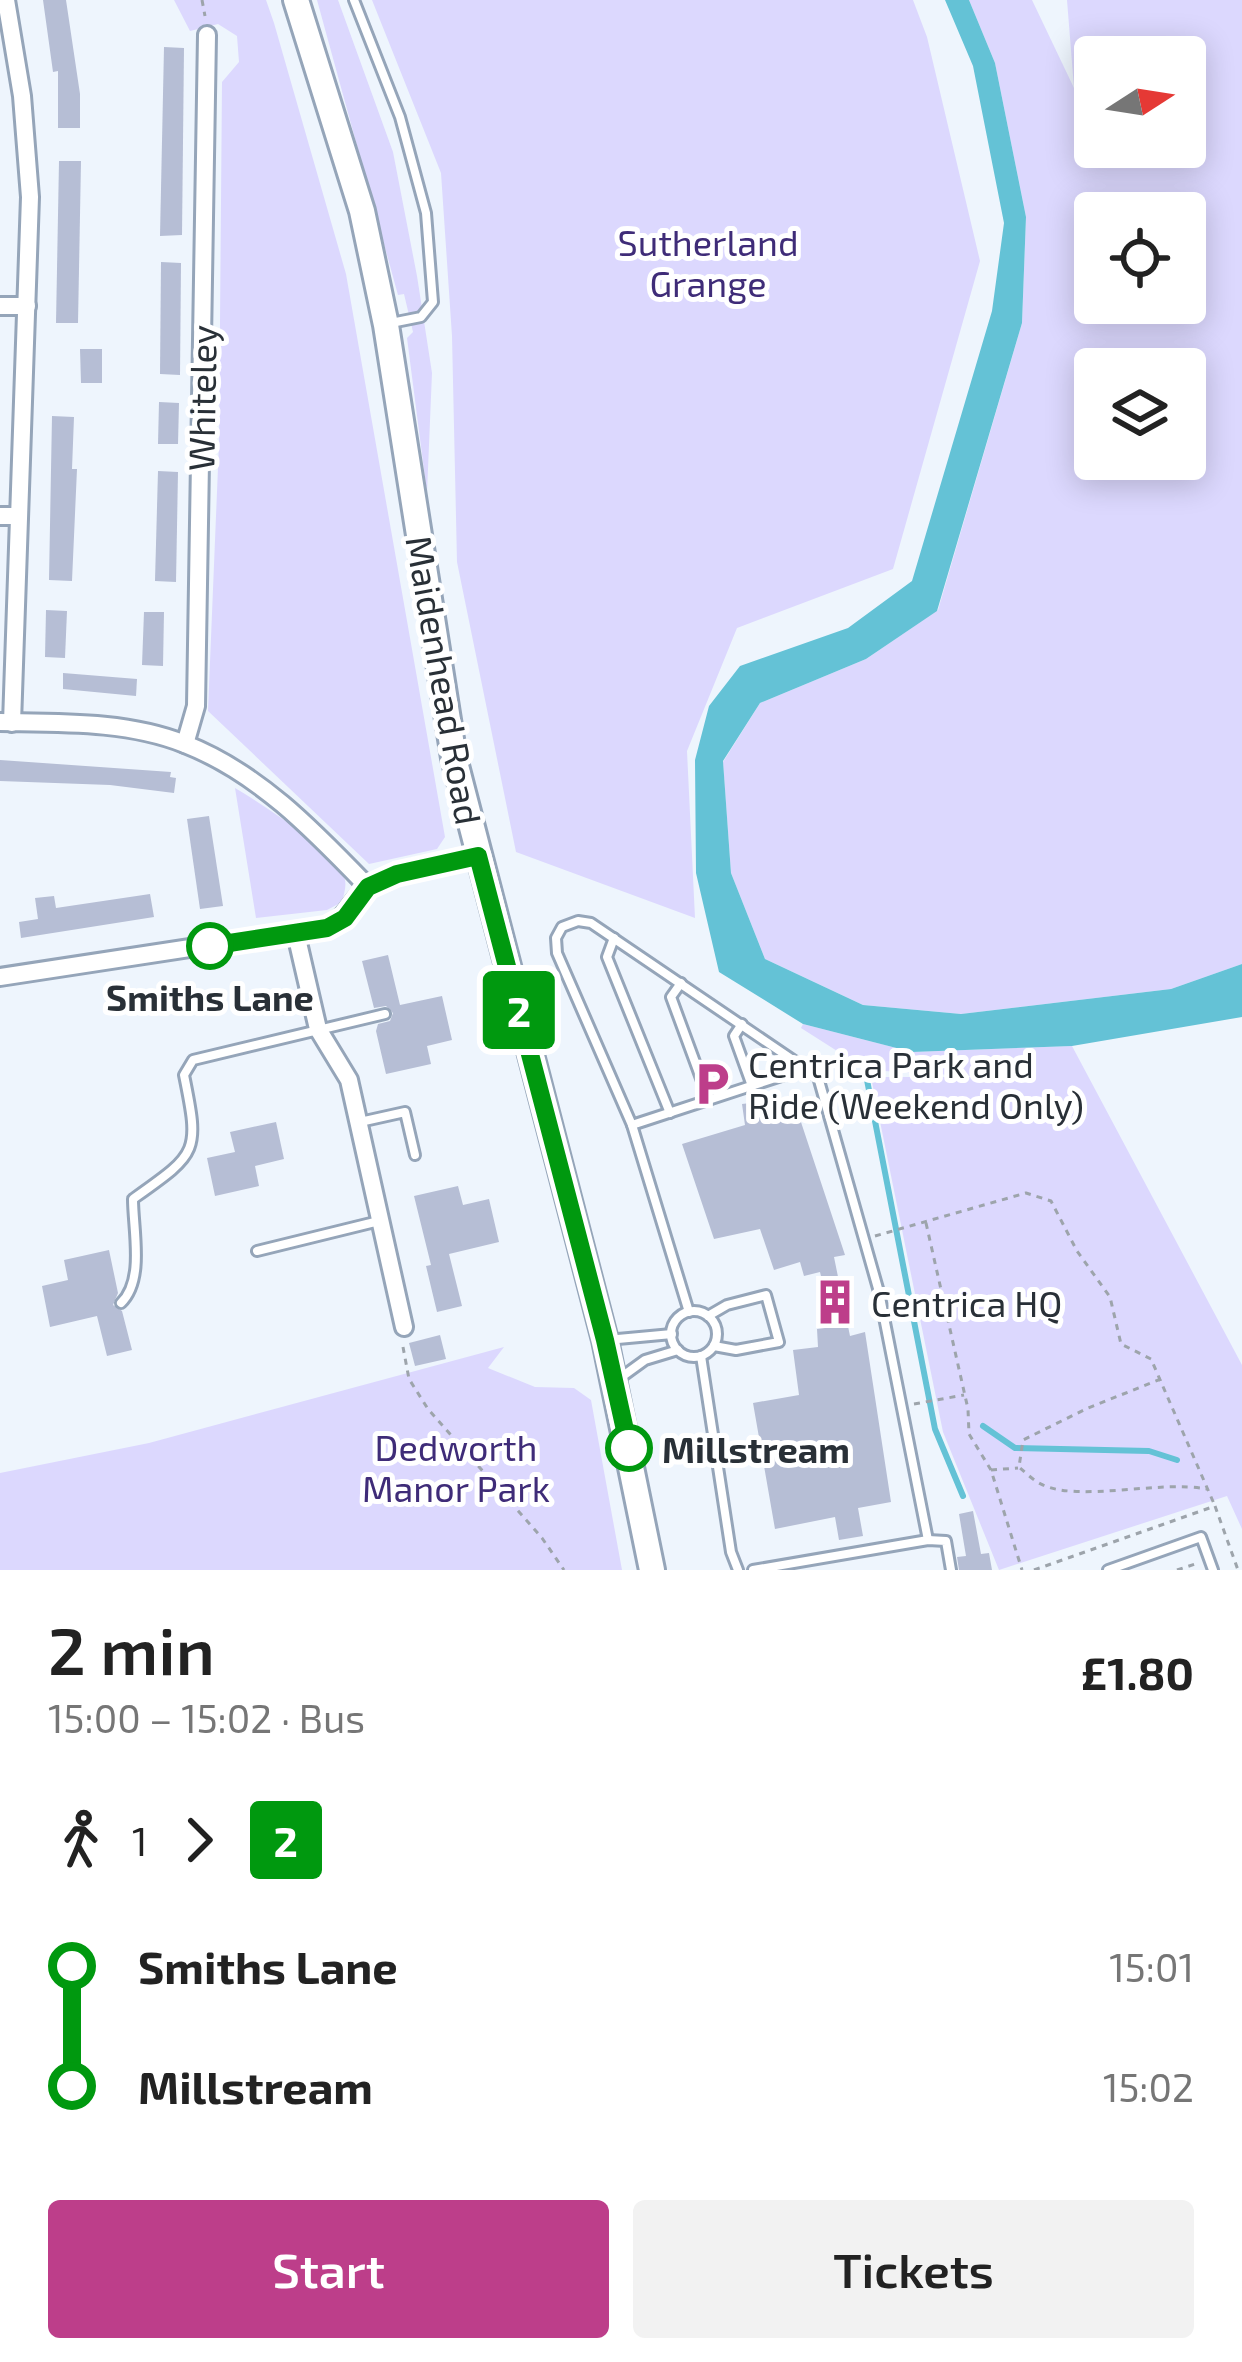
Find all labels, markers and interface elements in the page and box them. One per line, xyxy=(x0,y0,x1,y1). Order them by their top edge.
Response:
north arrow xyxy=(1074,36,1206,168)
map controls xyxy=(1074,36,1206,480)
button: locate xyxy=(1074,192,1206,324)
park label: Sutherland Grange xyxy=(617,220,799,304)
street label: Whiteley xyxy=(178,325,224,471)
button: layers xyxy=(1074,348,1206,480)
street label: Maidenhead Road xyxy=(398,532,492,828)
marker: Smiths Lane xyxy=(188,924,232,968)
line badge: 2 xyxy=(480,971,558,1049)
place label: Smiths Lane xyxy=(106,975,314,1018)
text: 2 xyxy=(507,985,531,1035)
place label: Centrica Park and Ride (Weekend Only) xyxy=(748,1042,1084,1126)
parking icon: Centrica Park and Ride (Weekend Only) xyxy=(687,1059,737,1109)
building icon: Centrica HQ xyxy=(810,1277,860,1327)
place label: Centrica HQ xyxy=(871,1281,1062,1324)
park label: Dedworth Manor Park xyxy=(362,1425,550,1509)
marker: Millstream xyxy=(607,1426,651,1470)
place label: Millstream xyxy=(662,1427,850,1470)
text: 2 min xyxy=(48,1609,215,1688)
text: £1.80 xyxy=(1081,1645,1194,1699)
text: 15:00 – 15:02 · Bus xyxy=(48,1694,365,1741)
icon: walk xyxy=(48,1807,114,1873)
icon: forward xyxy=(166,1807,232,1873)
text: 2 xyxy=(274,1815,298,1865)
text: 1 xyxy=(132,1817,148,1864)
text: Smiths Lane xyxy=(138,1939,398,1993)
text: 15:01 xyxy=(1109,1943,1194,1990)
text: Millstream xyxy=(138,2059,373,2113)
text: 15:02 xyxy=(1103,2063,1194,2110)
button: Start xyxy=(48,2200,609,2338)
button: Tickets xyxy=(633,2200,1194,2338)

